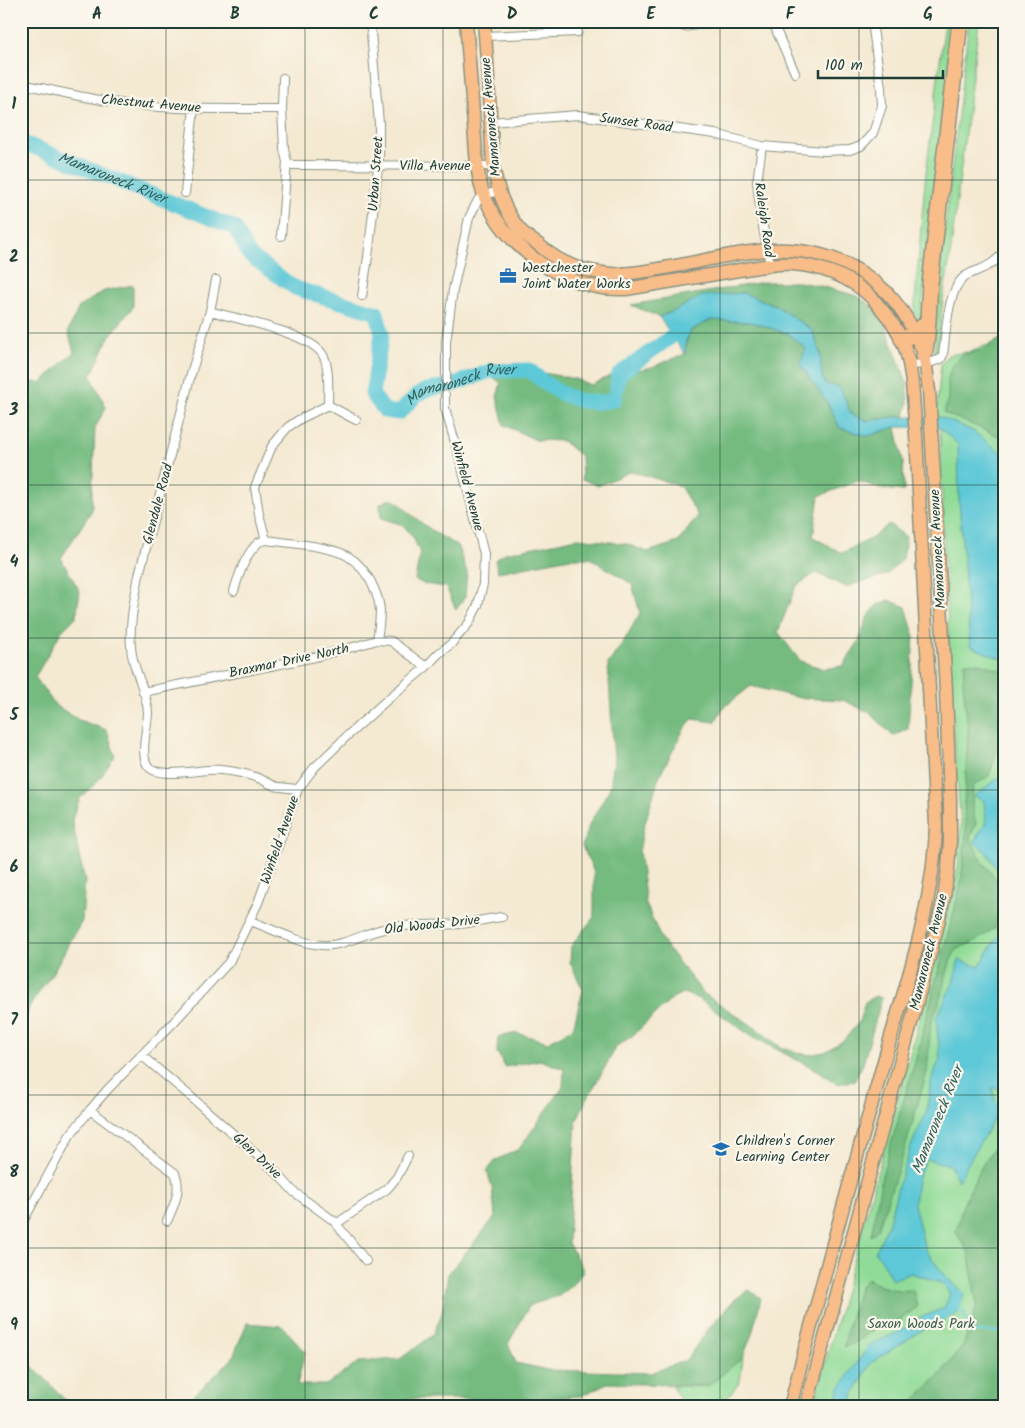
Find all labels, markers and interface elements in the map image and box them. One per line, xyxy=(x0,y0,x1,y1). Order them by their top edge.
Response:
text: A xyxy=(92,2,102,27)
text: B xyxy=(230,2,240,27)
text: C xyxy=(369,2,379,27)
text: D xyxy=(507,2,518,27)
text: E xyxy=(647,2,657,27)
text: F xyxy=(786,2,796,27)
text: G xyxy=(923,2,933,27)
scale bar xyxy=(818,48,942,80)
text: 100 m xyxy=(825,54,863,78)
street label: Mamaroneck Avenue xyxy=(475,56,507,178)
street label: Chestnut Avenue xyxy=(100,89,202,119)
text: 1 xyxy=(12,92,17,117)
street label: Sunset Road xyxy=(598,107,675,139)
street label: Urban Street xyxy=(362,135,390,212)
water label: Mamaroneck River xyxy=(54,146,172,212)
street label: Villa Avenue xyxy=(399,155,471,177)
street label: Raleigh Road xyxy=(748,181,780,260)
text: 2 xyxy=(9,245,19,270)
place label: Westchester Joint Water Works xyxy=(522,257,631,295)
office icon: Westchester Joint Water Works xyxy=(498,266,518,286)
water label: Mamaroneck River xyxy=(400,358,519,412)
text: 3 xyxy=(9,398,19,423)
street label: Winfield Avenue xyxy=(444,438,490,534)
street label: Glendale Road xyxy=(137,460,180,547)
street label: Mamaroneck Avenue xyxy=(924,488,952,609)
text: 4 xyxy=(10,550,19,575)
street label: Braxmar Drive North xyxy=(227,638,351,684)
text: 5 xyxy=(9,703,20,728)
street label: Winfield Avenue xyxy=(255,792,306,887)
text: 6 xyxy=(10,855,19,880)
street label: Mamaroneck Avenue xyxy=(904,891,954,1013)
street label: Old Woods Drive xyxy=(383,909,482,941)
text: 7 xyxy=(10,1008,18,1033)
water label: Mamaroneck River xyxy=(905,1060,972,1178)
street label: Glen Drive xyxy=(227,1127,287,1185)
place label: Children's Corner Learning Center xyxy=(735,1130,836,1168)
school or university icon: Children's Corner Learning Center xyxy=(711,1139,731,1159)
text: 8 xyxy=(9,1160,19,1185)
text: 9 xyxy=(10,1313,18,1338)
park label: Saxon Woods Park xyxy=(868,1313,975,1335)

